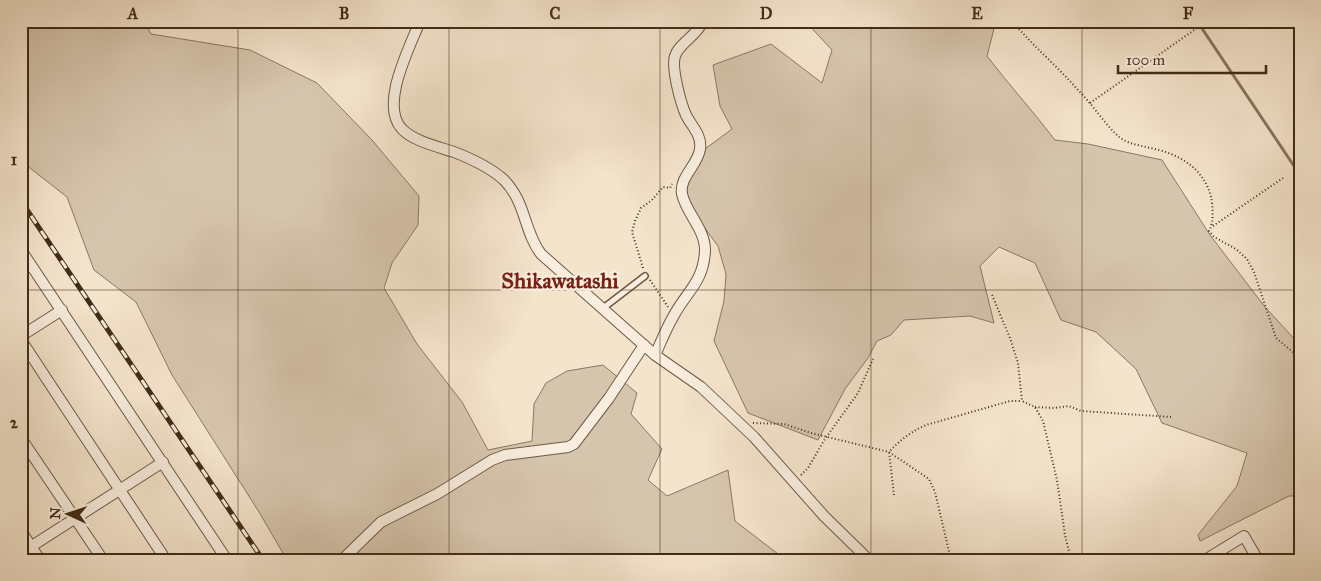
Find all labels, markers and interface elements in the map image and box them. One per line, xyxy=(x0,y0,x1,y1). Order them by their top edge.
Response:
text: A xyxy=(127,4,139,23)
text: B xyxy=(339,4,349,23)
text: C xyxy=(550,4,561,23)
text: D xyxy=(760,4,773,23)
text: E xyxy=(971,4,983,23)
text: F xyxy=(1183,4,1194,23)
scale bar xyxy=(1118,42,1266,74)
text: 100 m xyxy=(1126,51,1166,69)
text: 1 xyxy=(11,150,18,169)
district label: Shikawatashi xyxy=(501,267,620,294)
text: 2 xyxy=(10,413,19,432)
north arrow xyxy=(42,488,92,538)
text: N xyxy=(47,507,64,520)

